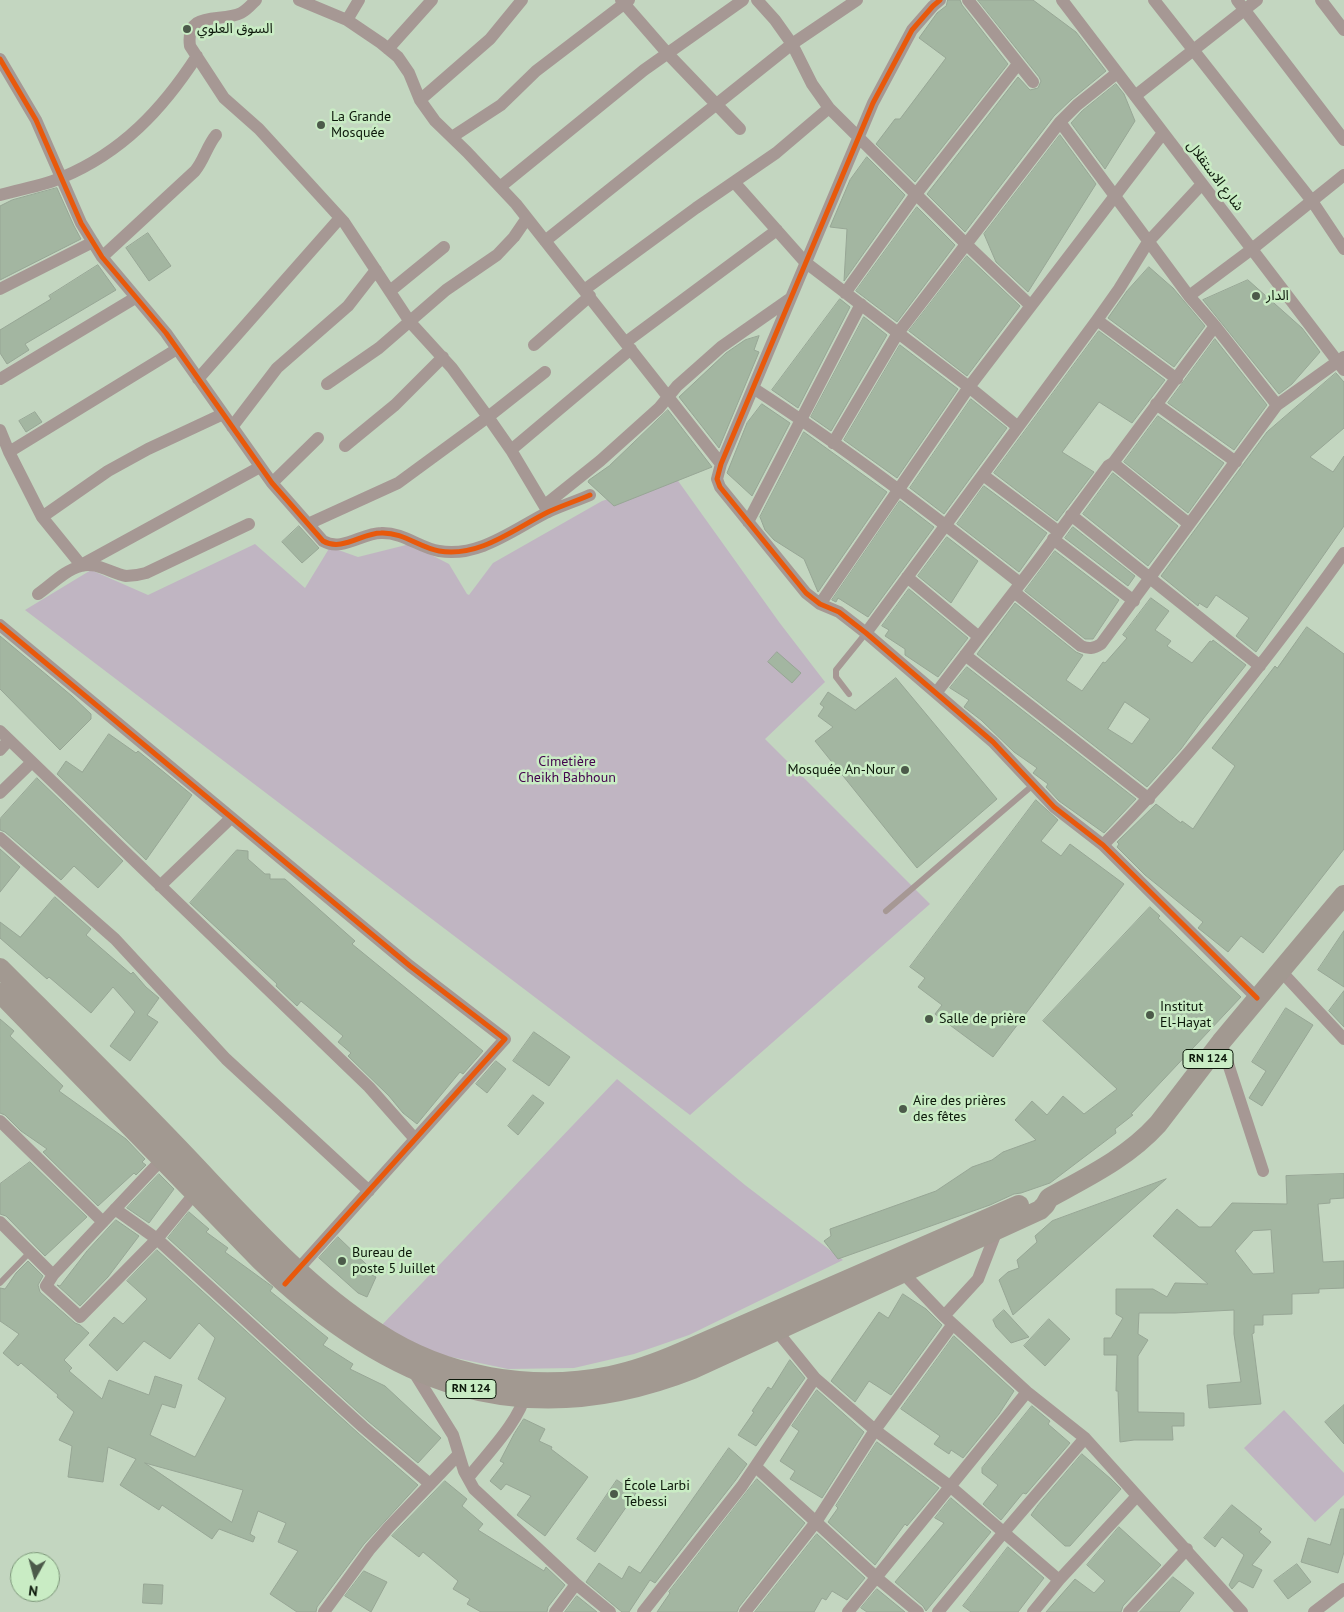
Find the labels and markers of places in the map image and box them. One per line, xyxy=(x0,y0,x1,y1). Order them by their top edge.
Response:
place label: السوق العلوي xyxy=(197,21,273,37)
marker: السوق العلوي xyxy=(181,23,193,35)
place label: La Grande Mosquée xyxy=(331,109,391,142)
marker: La Grande Mosquée xyxy=(315,119,327,131)
place label: الدار xyxy=(1266,288,1289,304)
marker: الدار xyxy=(1250,290,1262,302)
place label: Mosquée An-Nour xyxy=(788,762,895,778)
marker: Mosquée An-Nour xyxy=(899,764,911,776)
place label: Institut El-Hayat xyxy=(1160,999,1211,1032)
marker: Institut El-Hayat xyxy=(1144,1009,1156,1021)
place label: Salle de prière xyxy=(939,1011,1026,1027)
marker: Salle de prière xyxy=(923,1013,935,1025)
place label: Aire des prières des fêtes xyxy=(913,1093,1006,1126)
marker: Aire des prières des fêtes xyxy=(897,1103,909,1115)
place label: Bureau de poste 5 Juillet xyxy=(352,1245,435,1278)
marker: Bureau de poste 5 Juillet xyxy=(336,1255,348,1267)
place label: École Larbi Tebessi xyxy=(624,1478,690,1510)
marker: École Larbi Tebessi xyxy=(608,1488,620,1500)

